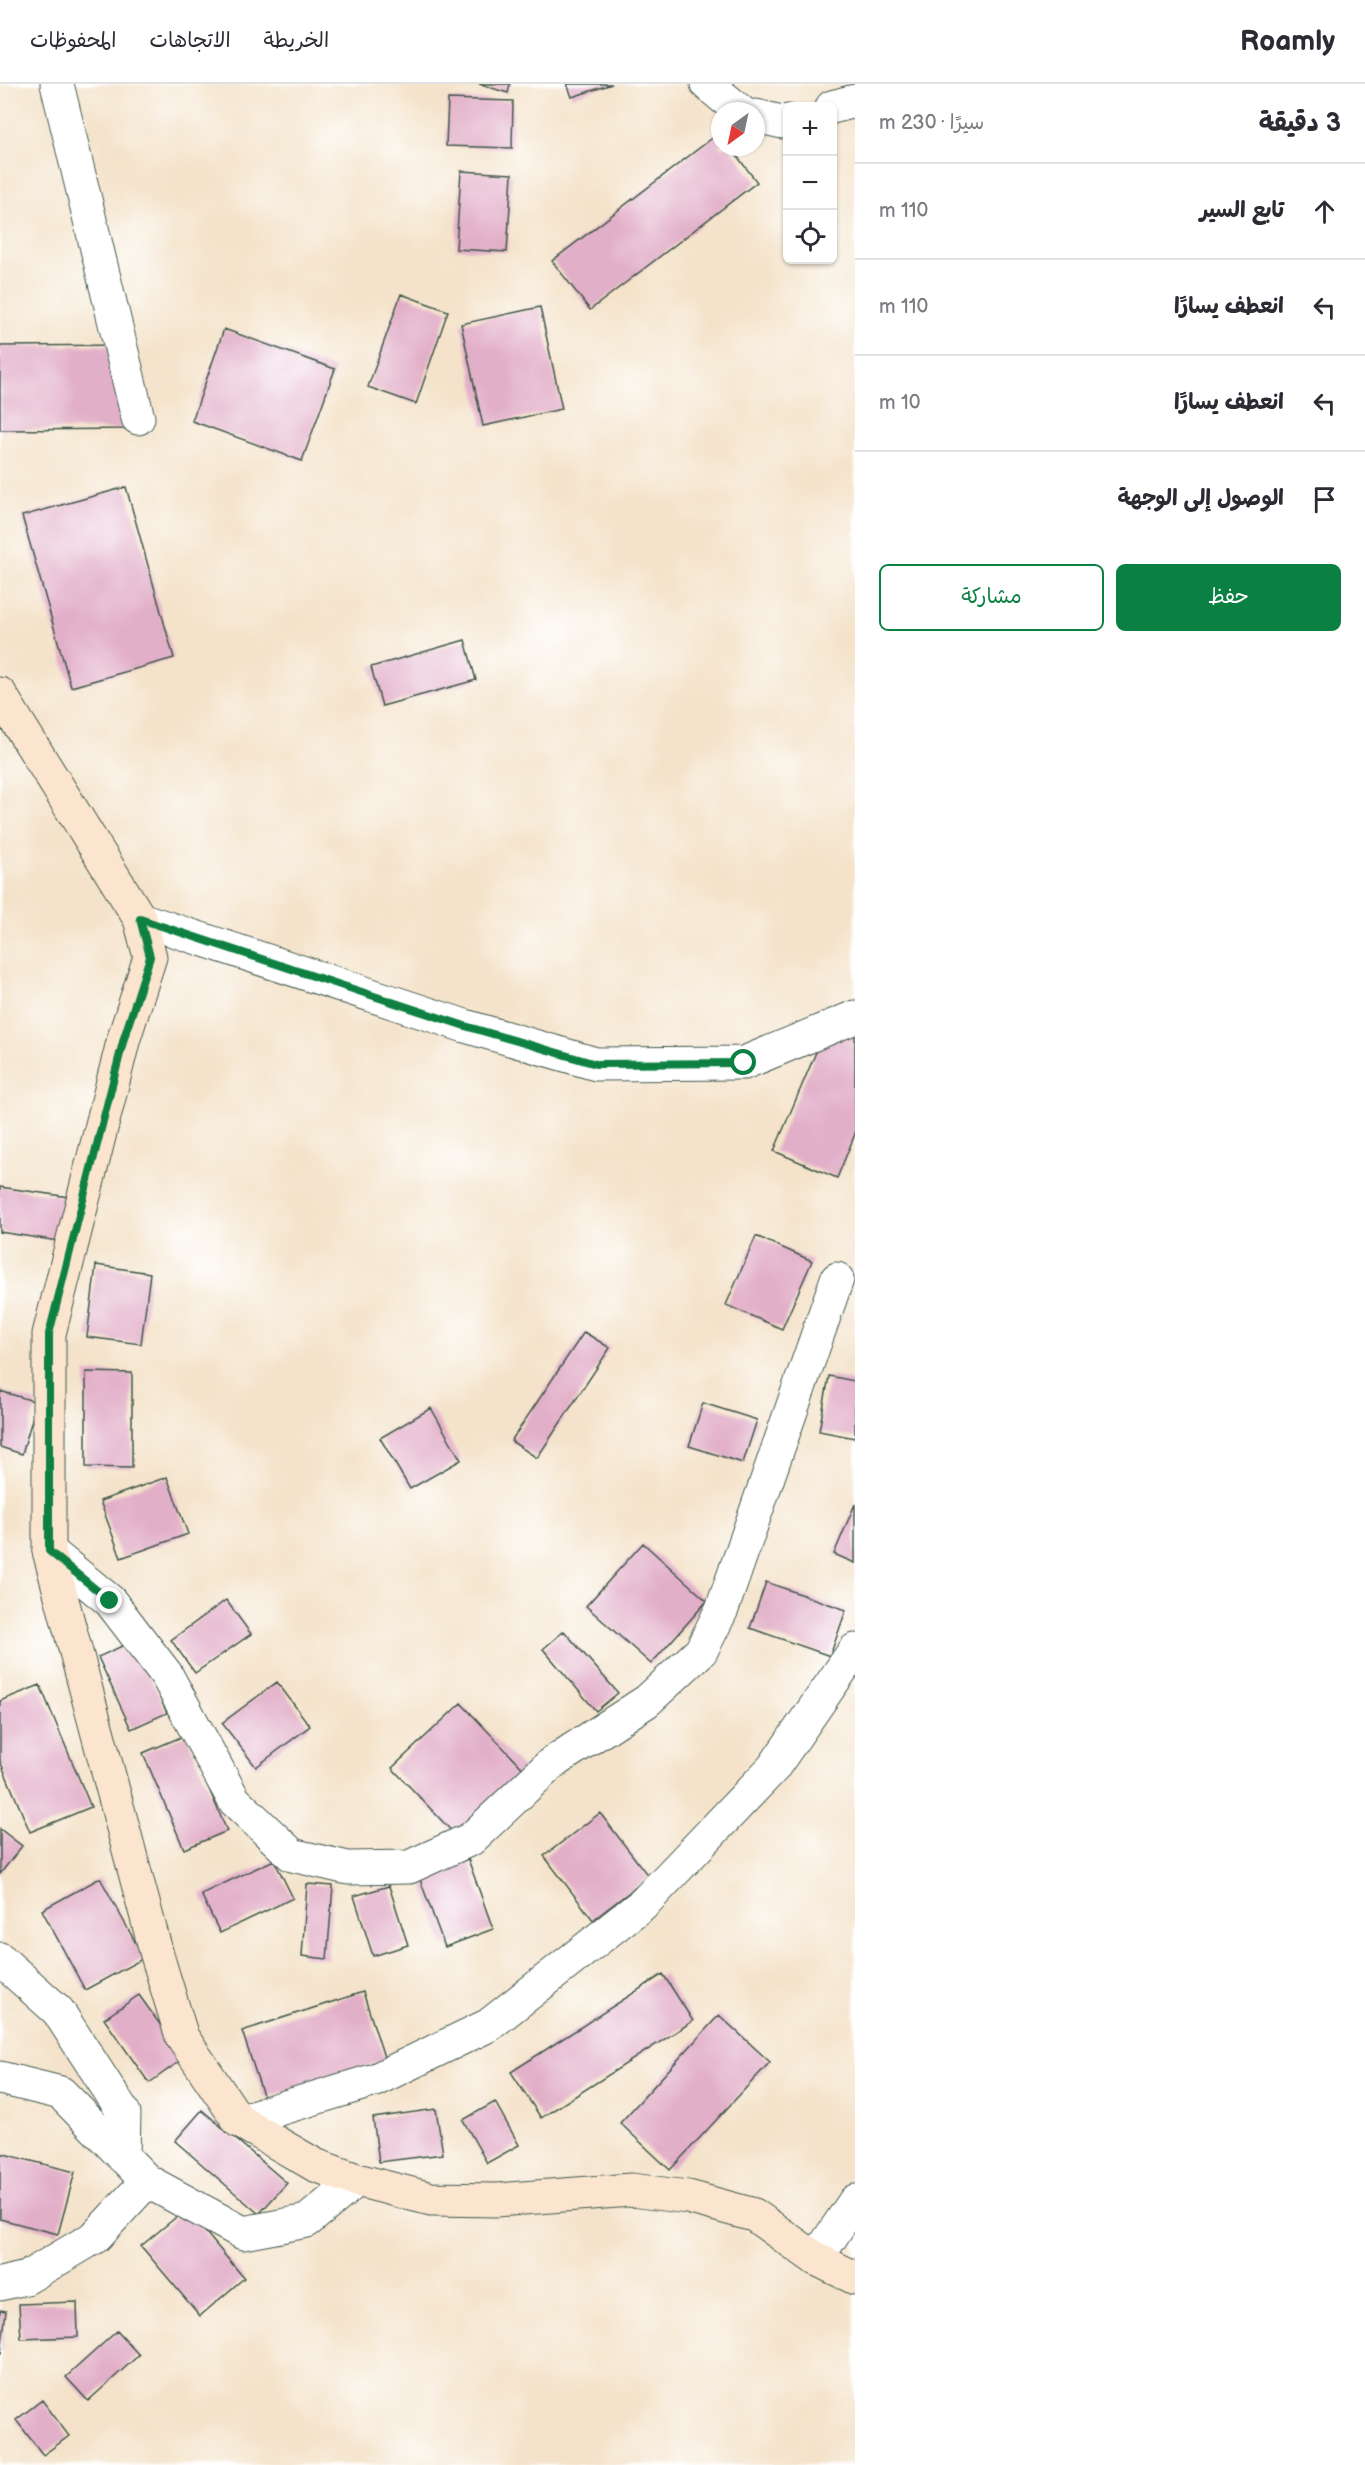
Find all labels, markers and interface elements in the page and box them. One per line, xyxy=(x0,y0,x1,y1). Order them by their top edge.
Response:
text: Roamly xyxy=(1240,25,1335,58)
text: المحفوظات xyxy=(30,28,116,53)
text: الاتجاهات xyxy=(149,28,231,53)
text: الخريطة xyxy=(264,28,329,53)
north arrow xyxy=(711,102,765,156)
map controls xyxy=(783,102,837,264)
button: + xyxy=(783,102,837,156)
text: 3 دقيقة xyxy=(1259,108,1341,139)
text: سيرًا · 230 m xyxy=(879,111,984,135)
button: − xyxy=(783,156,837,210)
icon: ahead xyxy=(1308,195,1341,228)
text: تابع السير xyxy=(1200,197,1284,224)
text: 110 m xyxy=(879,199,928,223)
button: locate xyxy=(783,210,837,264)
icon: left xyxy=(1308,291,1341,324)
text: انعطف يسارًا xyxy=(1174,293,1284,320)
text: 110 m xyxy=(879,295,928,319)
icon: left xyxy=(1308,387,1341,420)
text: انعطف يسارًا xyxy=(1174,389,1284,416)
text: 10 m xyxy=(879,391,920,415)
icon: arrive xyxy=(1308,483,1341,516)
text: الوصول إلى الوجهة xyxy=(1117,485,1284,512)
button: مشاركة xyxy=(879,564,1104,631)
button: حفظ xyxy=(1116,564,1341,631)
route start xyxy=(730,1049,756,1075)
route end xyxy=(96,1587,122,1613)

